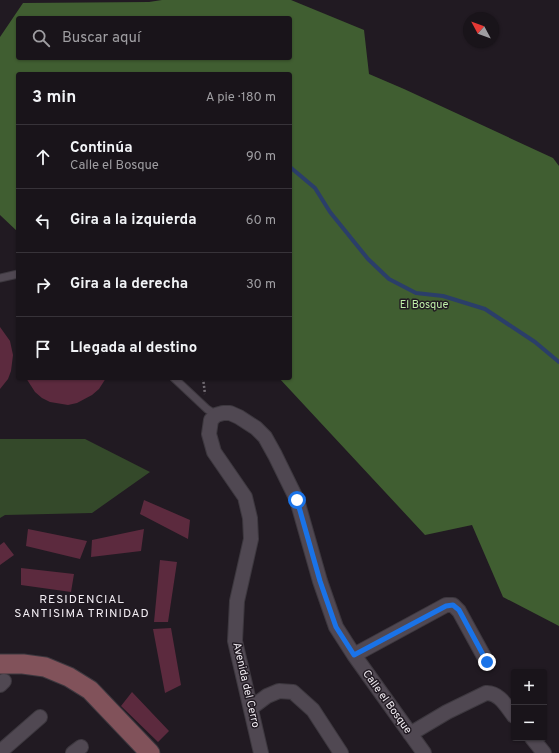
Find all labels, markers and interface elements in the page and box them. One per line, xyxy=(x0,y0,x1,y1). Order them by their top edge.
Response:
north arrow xyxy=(463,12,499,48)
search box xyxy=(16,16,292,60)
icon: search xyxy=(30,27,52,49)
text: Buscar aquí xyxy=(62,29,141,48)
text: 3 min xyxy=(32,87,76,109)
text: A pie · 180 m xyxy=(206,90,276,106)
text: Continúa xyxy=(70,139,132,158)
icon: ahead xyxy=(32,146,54,168)
text: 90 m xyxy=(246,149,276,165)
text: Calle el Bosque xyxy=(70,158,159,174)
icon: left xyxy=(32,210,54,232)
text: Gira a la izquierda xyxy=(70,211,197,230)
text: 60 m xyxy=(246,213,276,229)
icon: right xyxy=(32,274,54,296)
text: Gira a la derecha xyxy=(70,275,188,294)
text: 30 m xyxy=(246,277,276,293)
park label: El Bosque xyxy=(400,298,448,312)
icon: arrive xyxy=(32,338,54,360)
text: Llegada al destino xyxy=(70,339,197,358)
route start xyxy=(288,491,306,509)
district label: RESIDENCIAL SANTISIMA TRINIDAD xyxy=(14,592,150,622)
street label: Avenida del Cerro xyxy=(229,641,263,729)
route end xyxy=(478,653,496,671)
street label: Calle el Bosque xyxy=(359,667,415,737)
map controls xyxy=(511,669,547,741)
button: + xyxy=(511,669,547,705)
button: − xyxy=(511,705,547,741)

